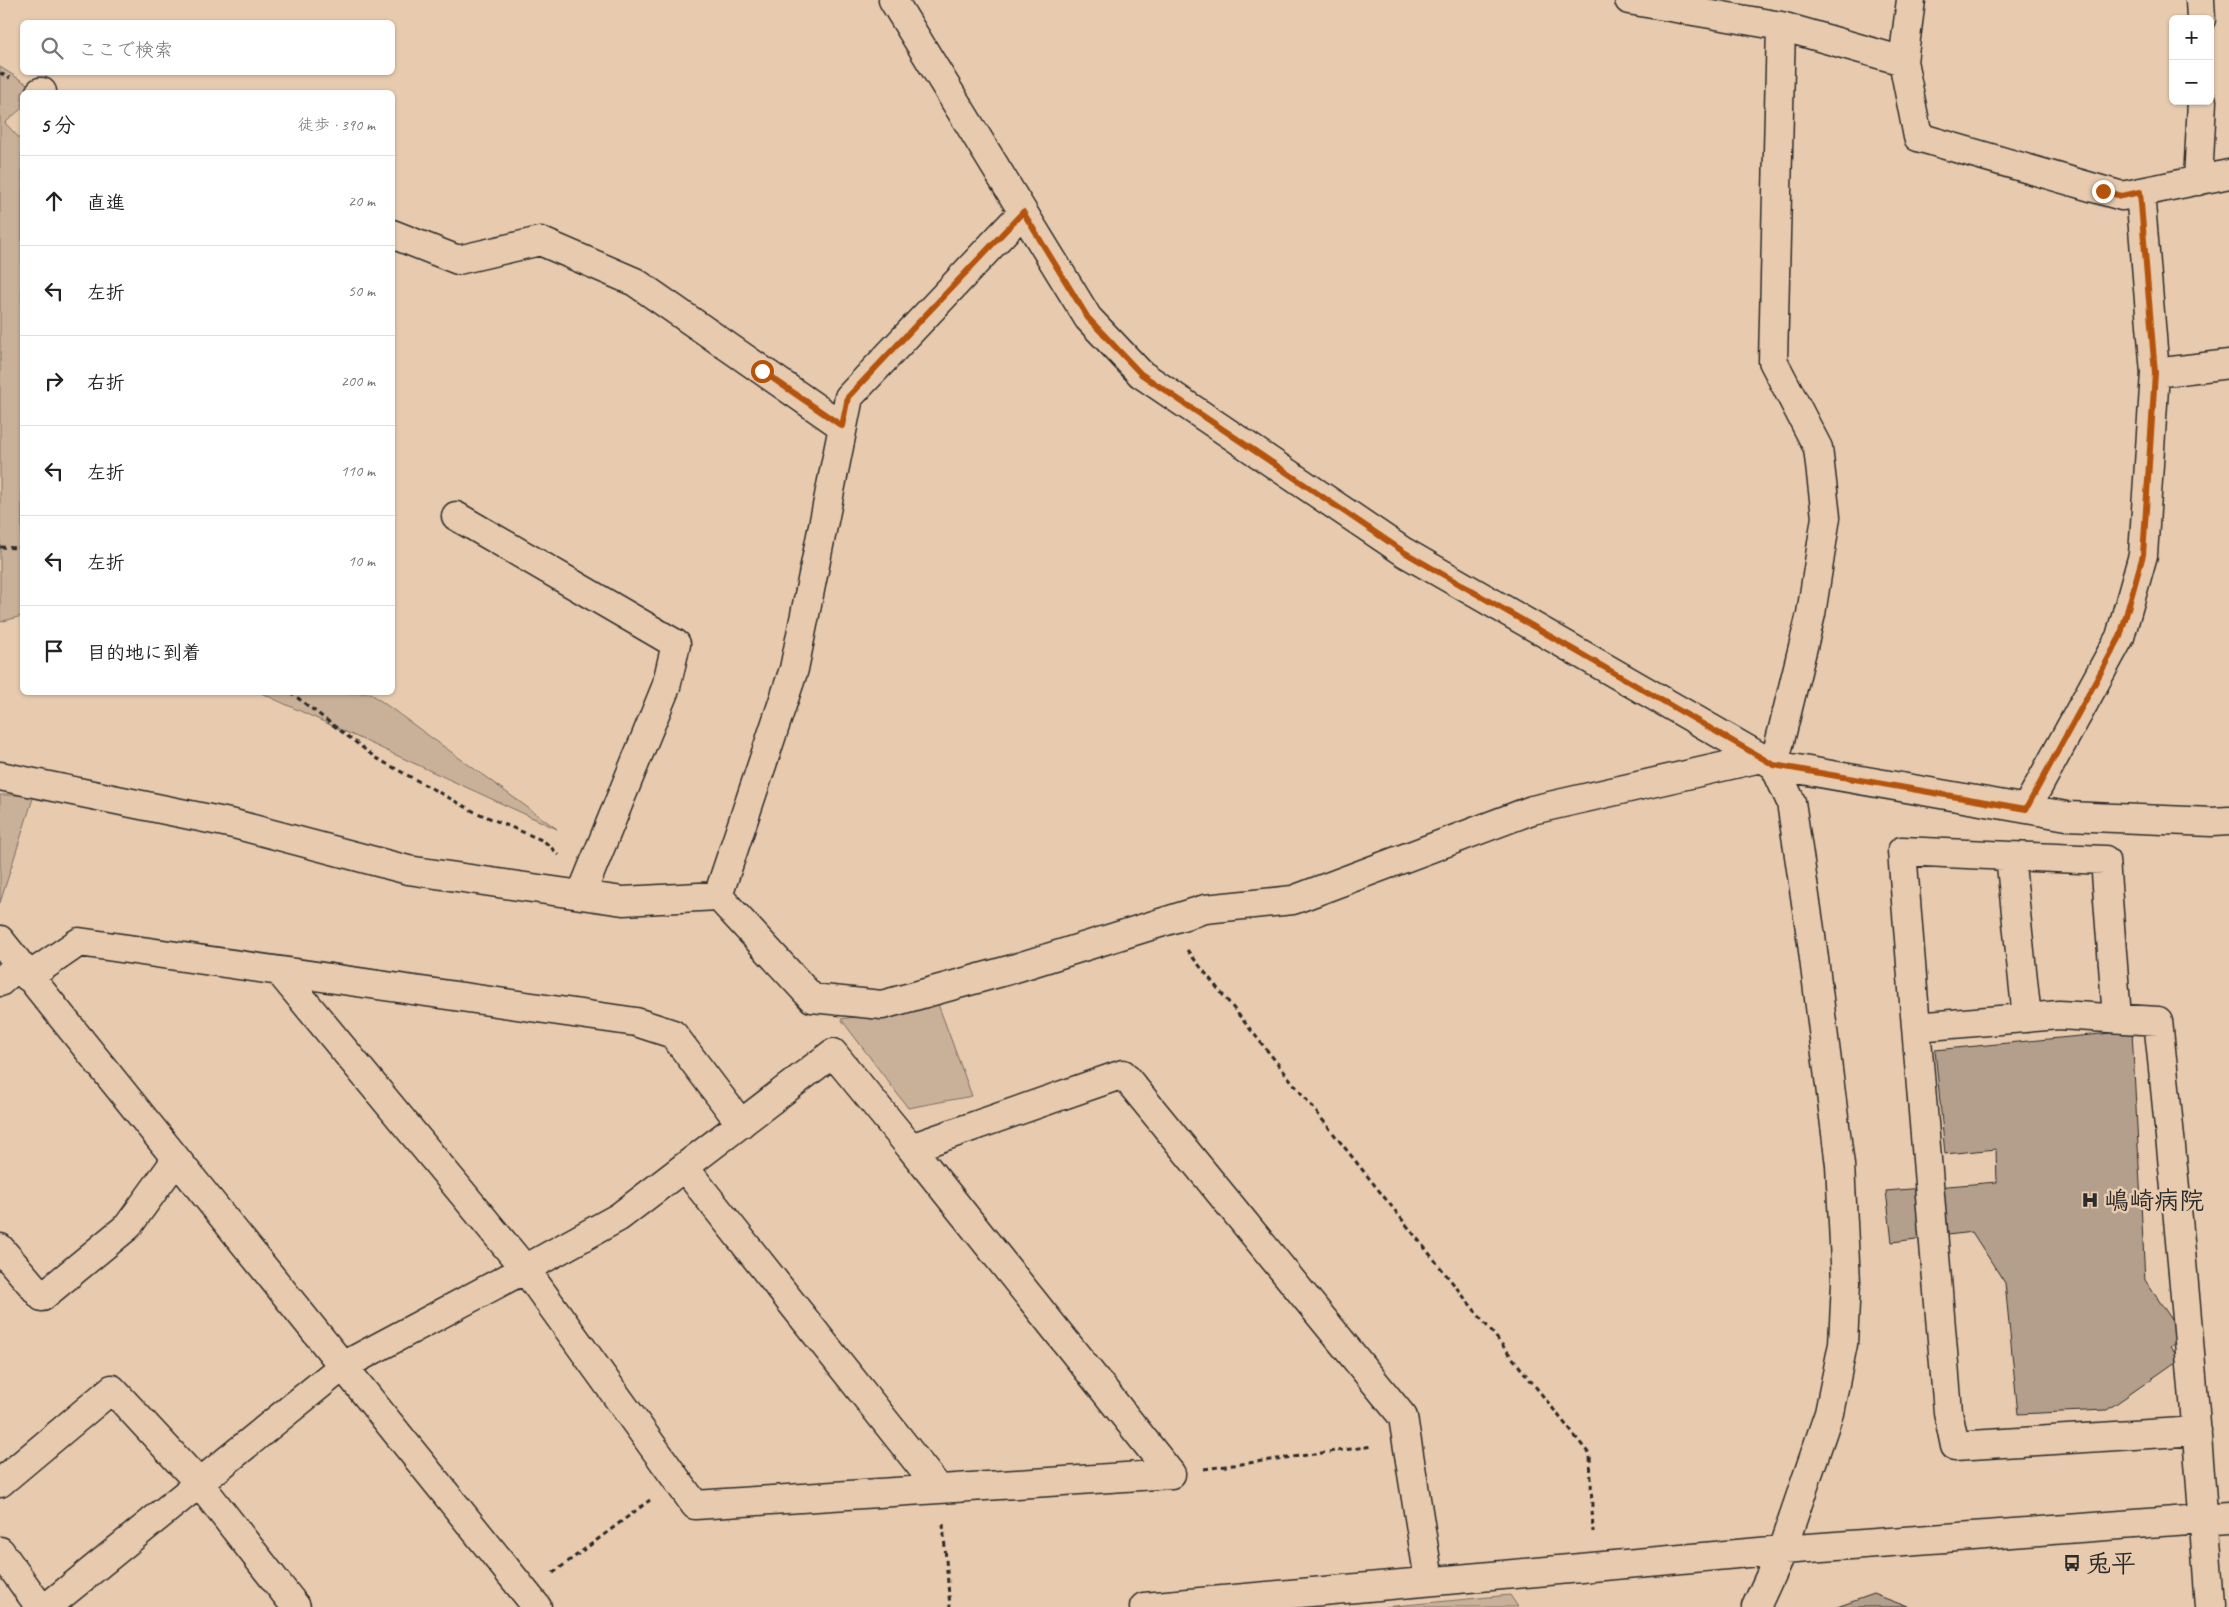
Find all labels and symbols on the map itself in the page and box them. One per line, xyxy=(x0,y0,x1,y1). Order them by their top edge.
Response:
route end xyxy=(2092,180,2115,203)
route start xyxy=(751,360,774,383)
place label: 嶋崎病院 xyxy=(2104,1185,2204,1217)
hospital icon: 嶋崎病院 xyxy=(2080,1190,2100,1210)
place label: 兎平 xyxy=(2086,1548,2136,1580)
bus stop icon: 兎平 xyxy=(2062,1553,2082,1573)

